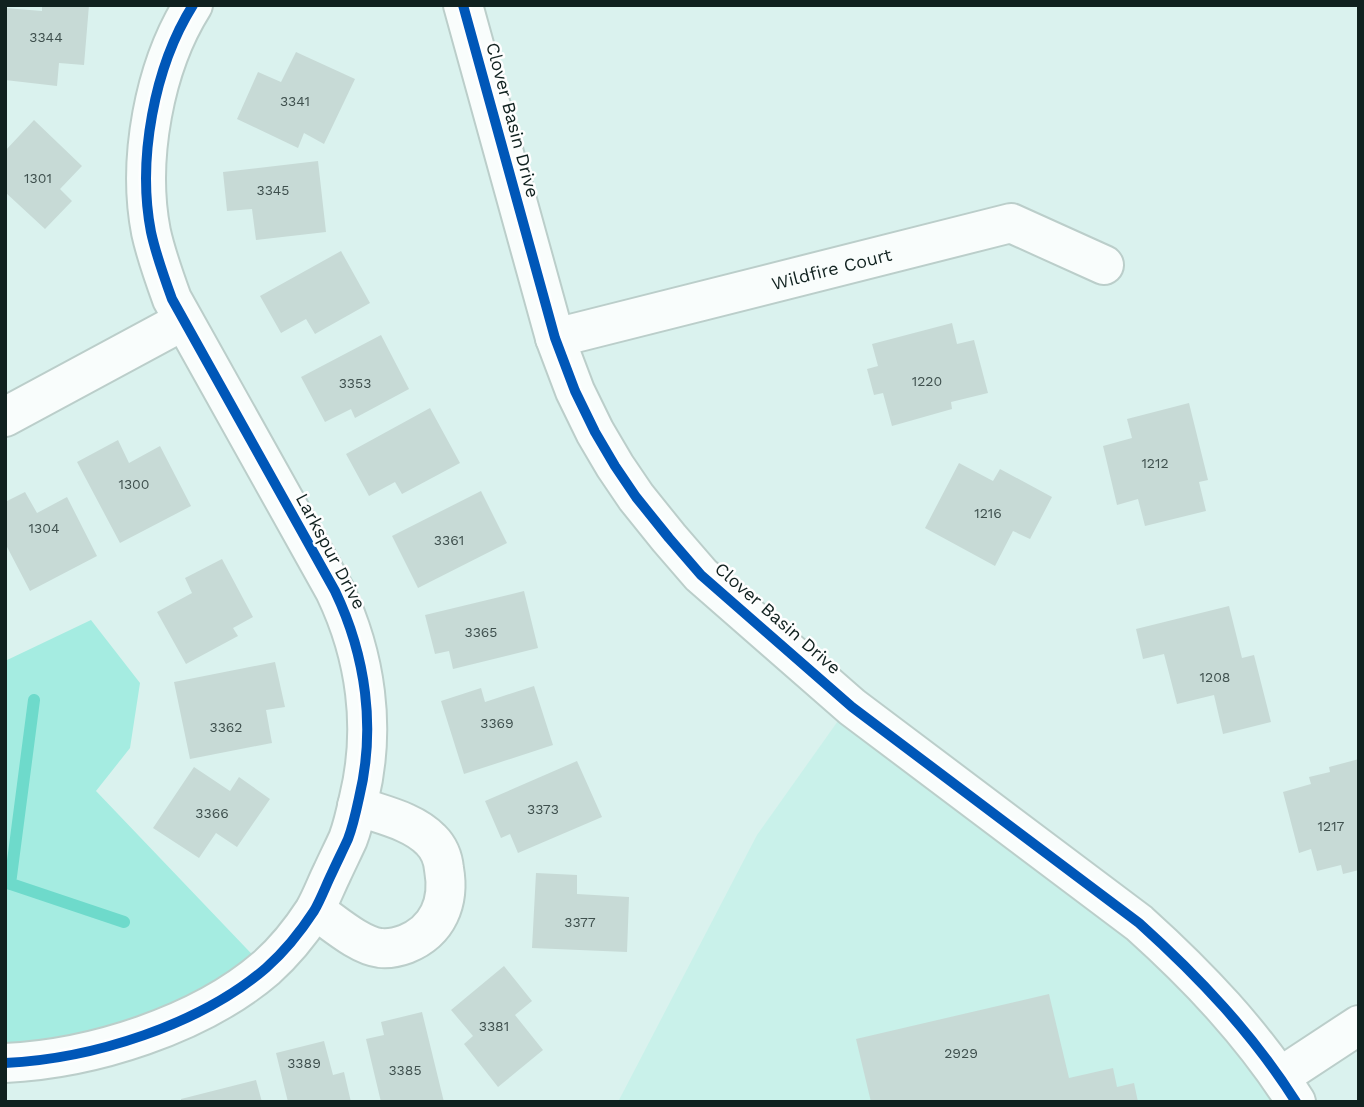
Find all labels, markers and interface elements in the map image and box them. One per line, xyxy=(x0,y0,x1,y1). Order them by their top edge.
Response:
house number: 3344 xyxy=(29,29,63,45)
street label: Clover Basin Drive xyxy=(482,40,544,200)
house number: 3341 xyxy=(280,93,310,109)
house number: 1301 xyxy=(24,170,52,186)
house number: 3345 xyxy=(256,182,290,198)
street label: Wildfire Court xyxy=(769,243,894,294)
house number: 1220 xyxy=(912,373,942,389)
house number: 3353 xyxy=(339,375,371,391)
house number: 1212 xyxy=(1141,455,1169,471)
house number: 1300 xyxy=(118,476,150,492)
street label: Larkspur Drive xyxy=(292,490,370,612)
house number: 1216 xyxy=(974,505,1002,521)
house number: 1304 xyxy=(29,520,59,536)
house number: 3361 xyxy=(434,532,464,548)
street label: Clover Basin Drive xyxy=(711,558,845,678)
house number: 3365 xyxy=(465,624,497,640)
house number: 1208 xyxy=(1200,669,1230,685)
house number: 3369 xyxy=(480,715,514,731)
house number: 3362 xyxy=(210,719,243,735)
house number: 3373 xyxy=(527,801,559,817)
house number: 3366 xyxy=(195,805,229,821)
house number: 1217 xyxy=(1318,818,1345,834)
house number: 3377 xyxy=(564,914,596,930)
house number: 3381 xyxy=(479,1018,509,1034)
house number: 2929 xyxy=(944,1045,978,1061)
house number: 3389 xyxy=(287,1055,321,1071)
house number: 3385 xyxy=(388,1062,422,1078)

